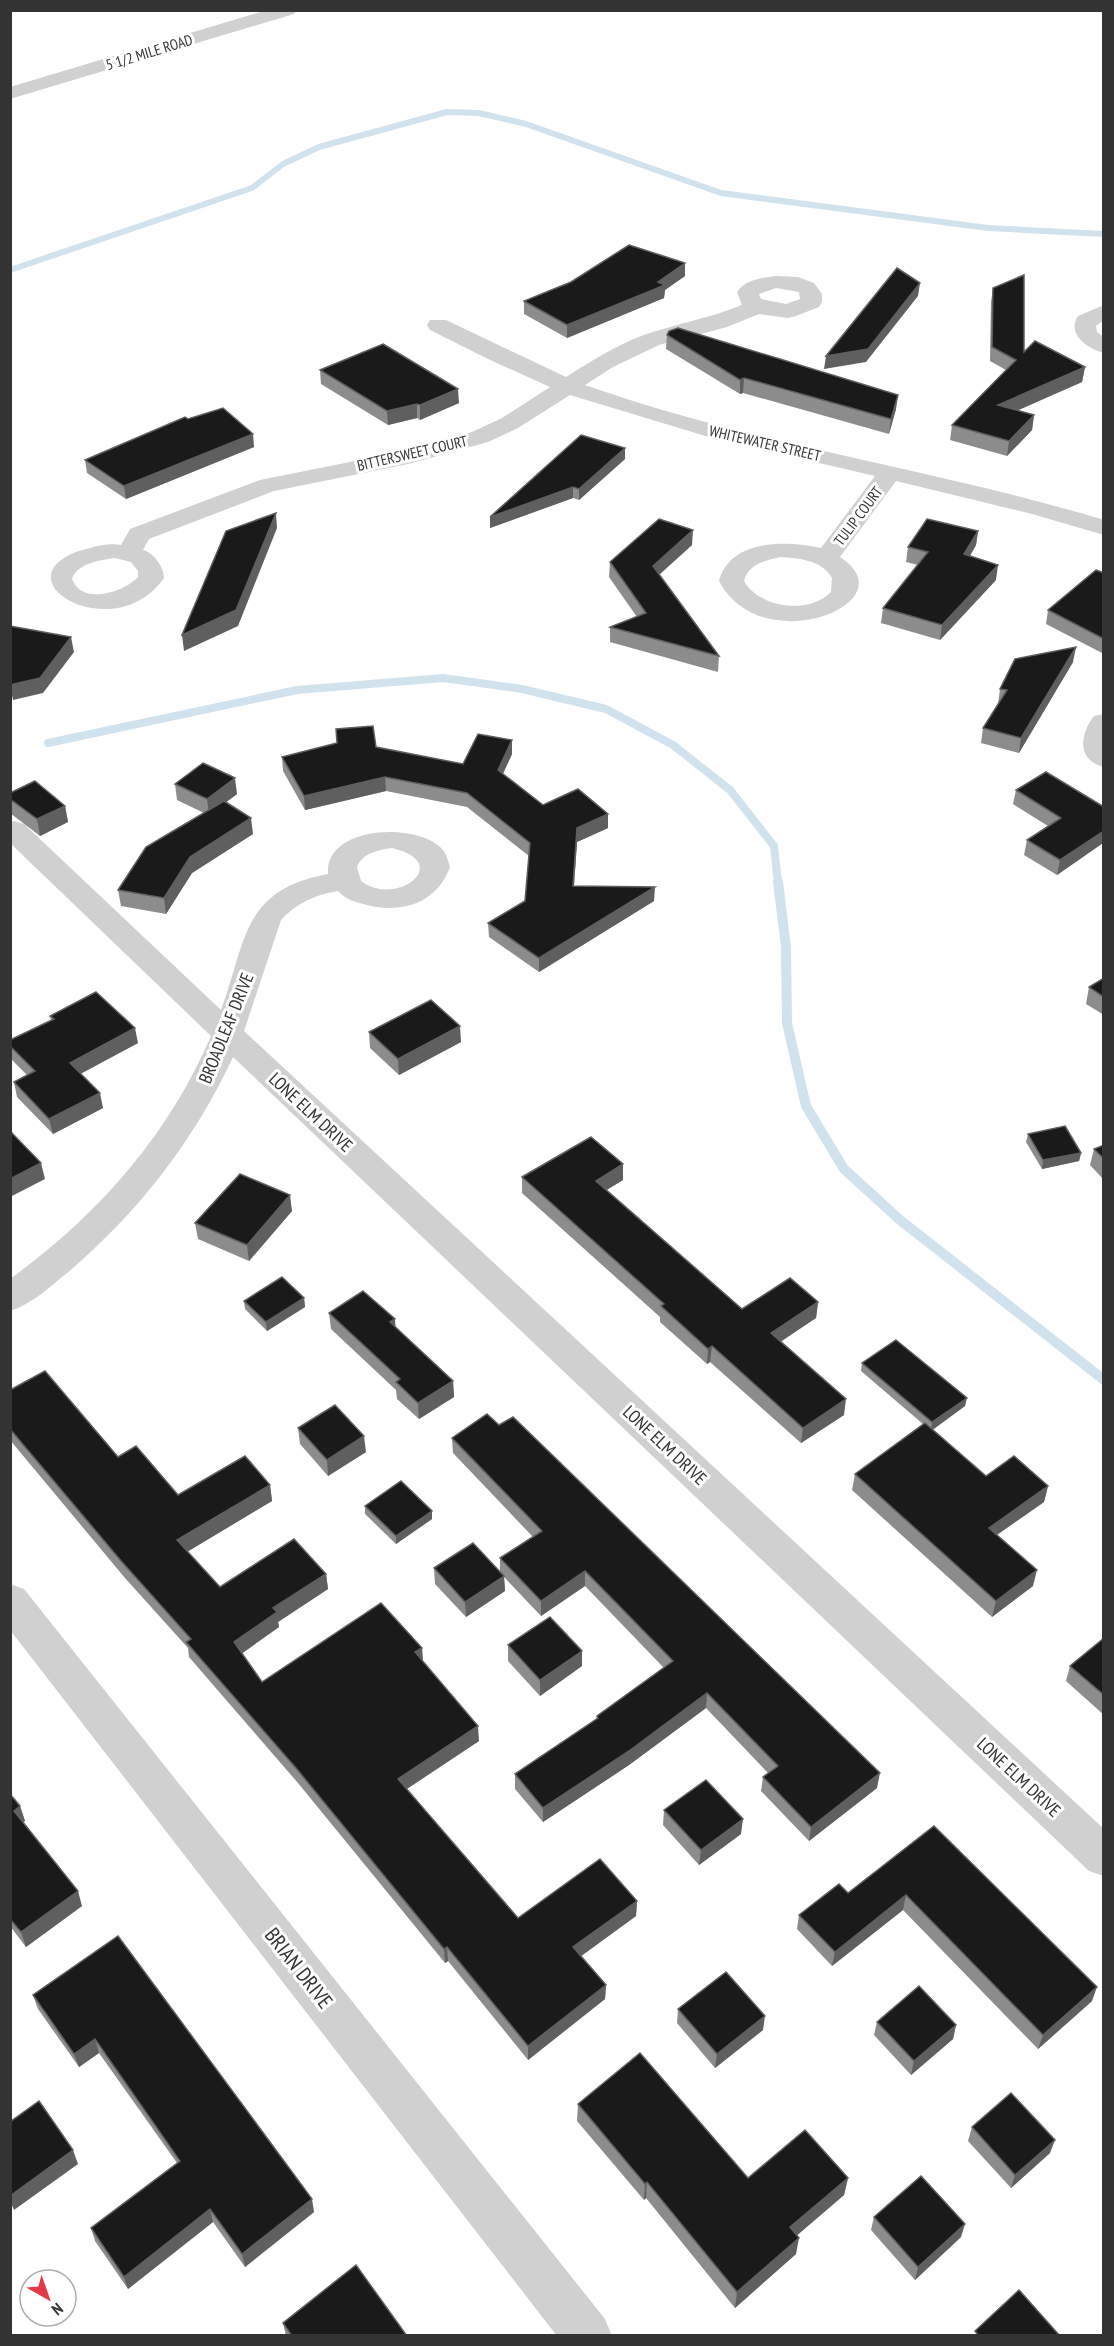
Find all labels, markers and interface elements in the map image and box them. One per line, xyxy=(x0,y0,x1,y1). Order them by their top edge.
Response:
street label: 5 1/2 MILE ROAD xyxy=(103,30,195,74)
street label: WHITEWATER STREET xyxy=(707,421,823,465)
street label: BITTERSWEET COURT xyxy=(355,431,469,475)
street label: TULIP COURT xyxy=(829,482,887,549)
street label: BROADLEAF DRIVE xyxy=(193,969,259,1087)
street label: LONE ELM DRIVE xyxy=(264,1067,358,1157)
street label: LONE ELM DRIVE xyxy=(618,1400,712,1490)
street label: LONE ELM DRIVE xyxy=(972,1732,1066,1822)
street label: BRIAN DRIVE xyxy=(259,1922,339,2014)
north arrow xyxy=(18,2268,78,2328)
text: N xyxy=(48,2299,67,2320)

